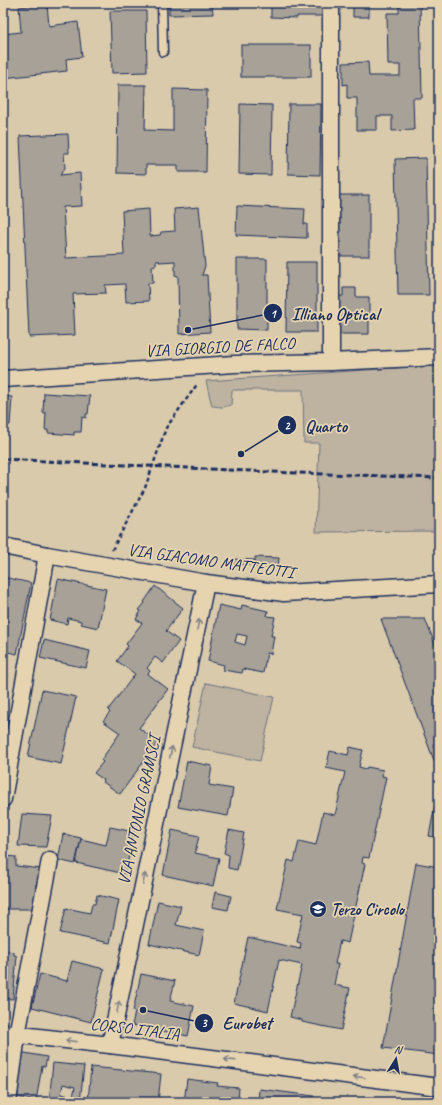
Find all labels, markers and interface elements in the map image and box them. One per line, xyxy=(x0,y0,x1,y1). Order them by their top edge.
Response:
callout: Illiano Optical xyxy=(263,298,386,328)
text: Illiano Optical xyxy=(291,303,382,325)
text: 1 xyxy=(270,306,277,322)
street label: VIA GIORGIO DE FALCO xyxy=(145,333,297,361)
callout: Quarto xyxy=(277,410,355,440)
text: Quarto xyxy=(305,415,348,437)
text: 2 xyxy=(284,418,291,434)
street label: VIA GIACOMO MATTEOTTI xyxy=(126,539,300,584)
one-way arrow xyxy=(194,619,202,632)
street label: VIA ANTONIO GRAMSCI xyxy=(113,729,166,887)
one-way arrow xyxy=(167,746,175,759)
one-way arrow xyxy=(141,873,149,886)
school or university icon: Terzo Circolo xyxy=(308,899,328,919)
place label: Terzo Circolo xyxy=(331,899,406,920)
one-way arrow xyxy=(114,1001,122,1014)
callout: Eurobet xyxy=(194,1008,279,1038)
text: Eurobet xyxy=(222,1012,275,1034)
street label: CORSO ITALIA xyxy=(89,1013,181,1045)
text: 3 xyxy=(201,1015,208,1031)
one-way arrow xyxy=(65,1037,78,1045)
north arrow xyxy=(376,1039,416,1079)
text: N xyxy=(393,1042,405,1057)
one-way arrow xyxy=(224,1056,237,1064)
one-way arrow xyxy=(353,1073,366,1081)

